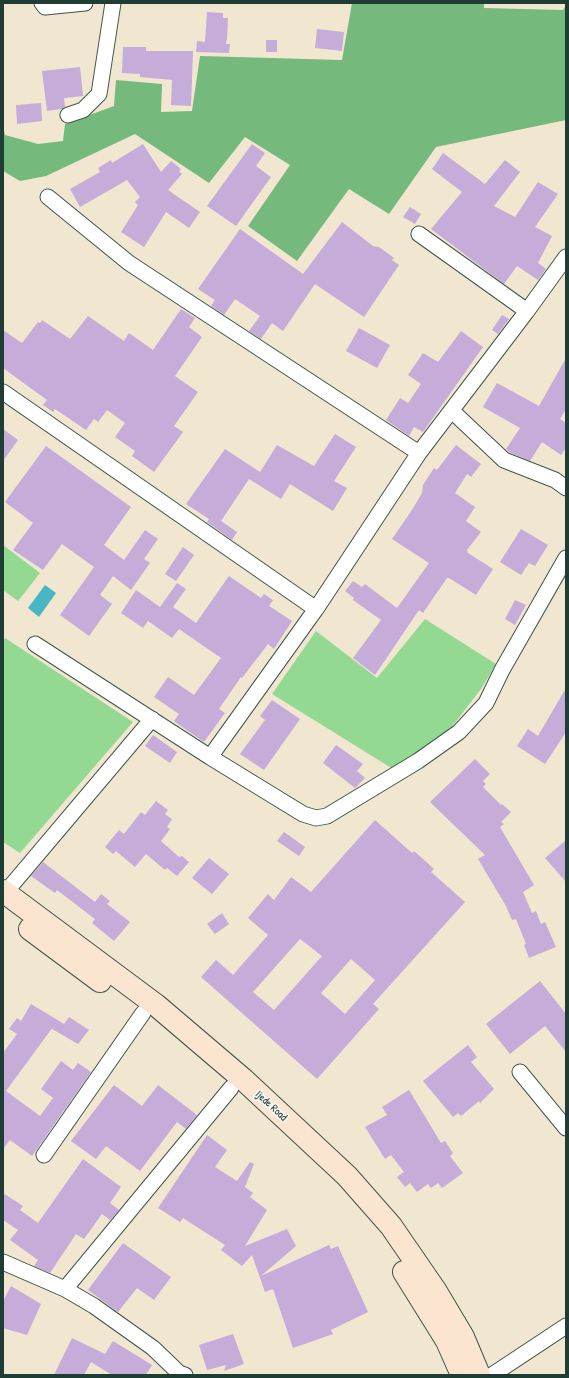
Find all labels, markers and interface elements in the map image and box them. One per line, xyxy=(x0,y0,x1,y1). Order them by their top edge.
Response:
street label: Ijede Road xyxy=(252,1088,290,1124)

